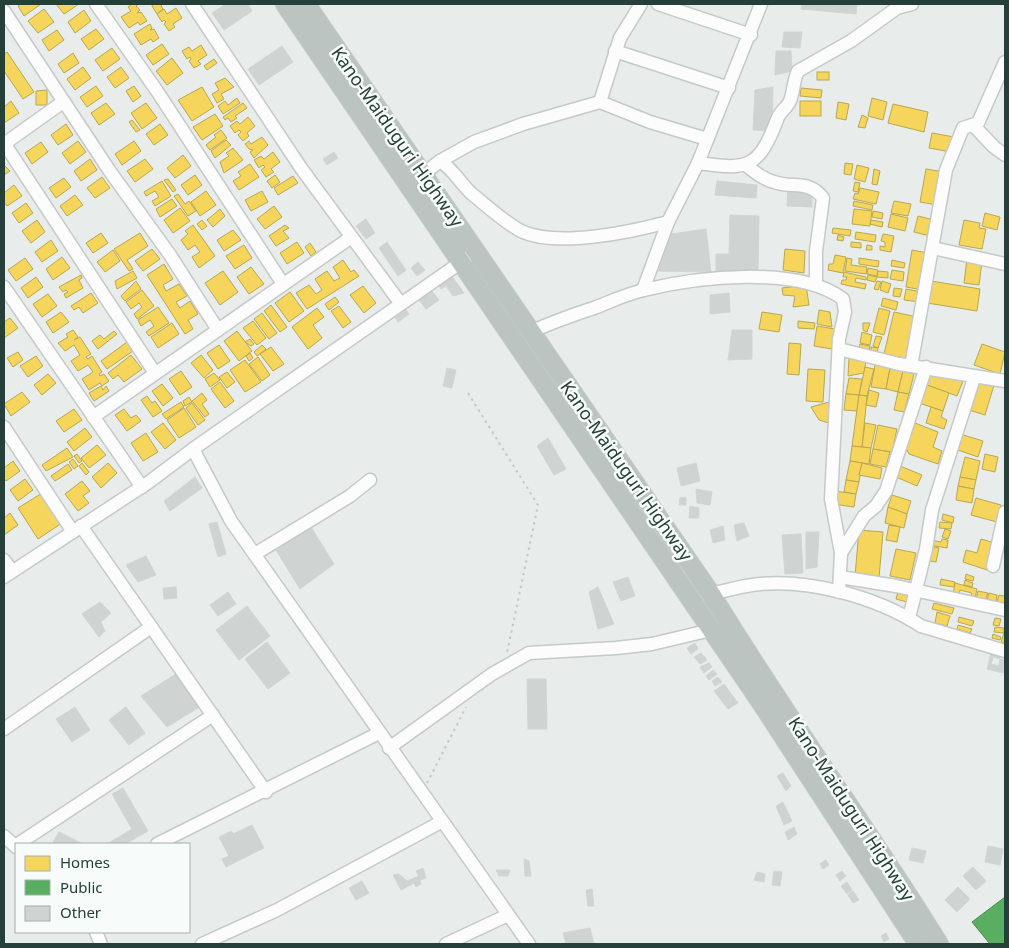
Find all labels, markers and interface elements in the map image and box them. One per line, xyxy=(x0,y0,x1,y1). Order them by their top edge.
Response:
street label: Kano-Maiduguri Highway xyxy=(326,42,470,232)
street label: Kano-Maiduguri Highway xyxy=(555,376,699,566)
street label: Kano-Maiduguri Highway xyxy=(783,712,921,906)
legend xyxy=(15,843,190,933)
text: Homes xyxy=(60,852,110,872)
text: Public xyxy=(60,877,103,897)
text: Other xyxy=(60,902,101,922)

